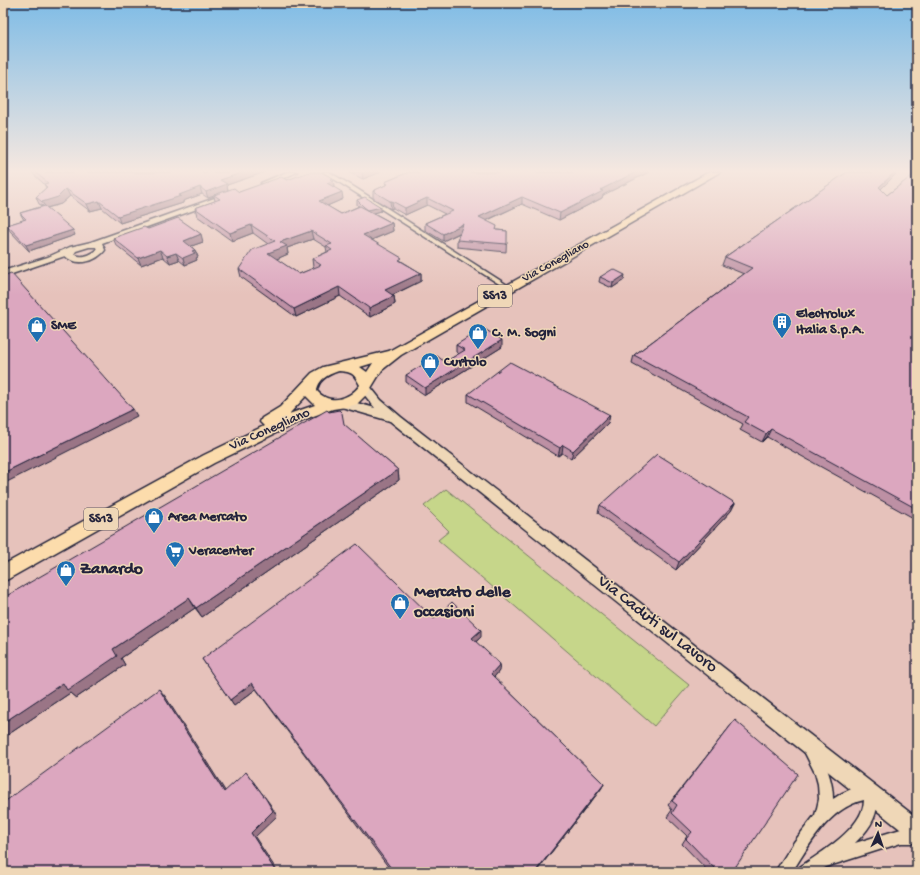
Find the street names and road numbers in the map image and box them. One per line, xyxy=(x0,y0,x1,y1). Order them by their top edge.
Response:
street label: Via Conegliano xyxy=(519,238,592,287)
road number: SS13 xyxy=(478,285,512,307)
street label: Via Conegliano xyxy=(226,405,313,456)
road number: SS13 xyxy=(84,508,118,530)
street label: Via Caduti sul Lavoro xyxy=(592,571,721,678)

